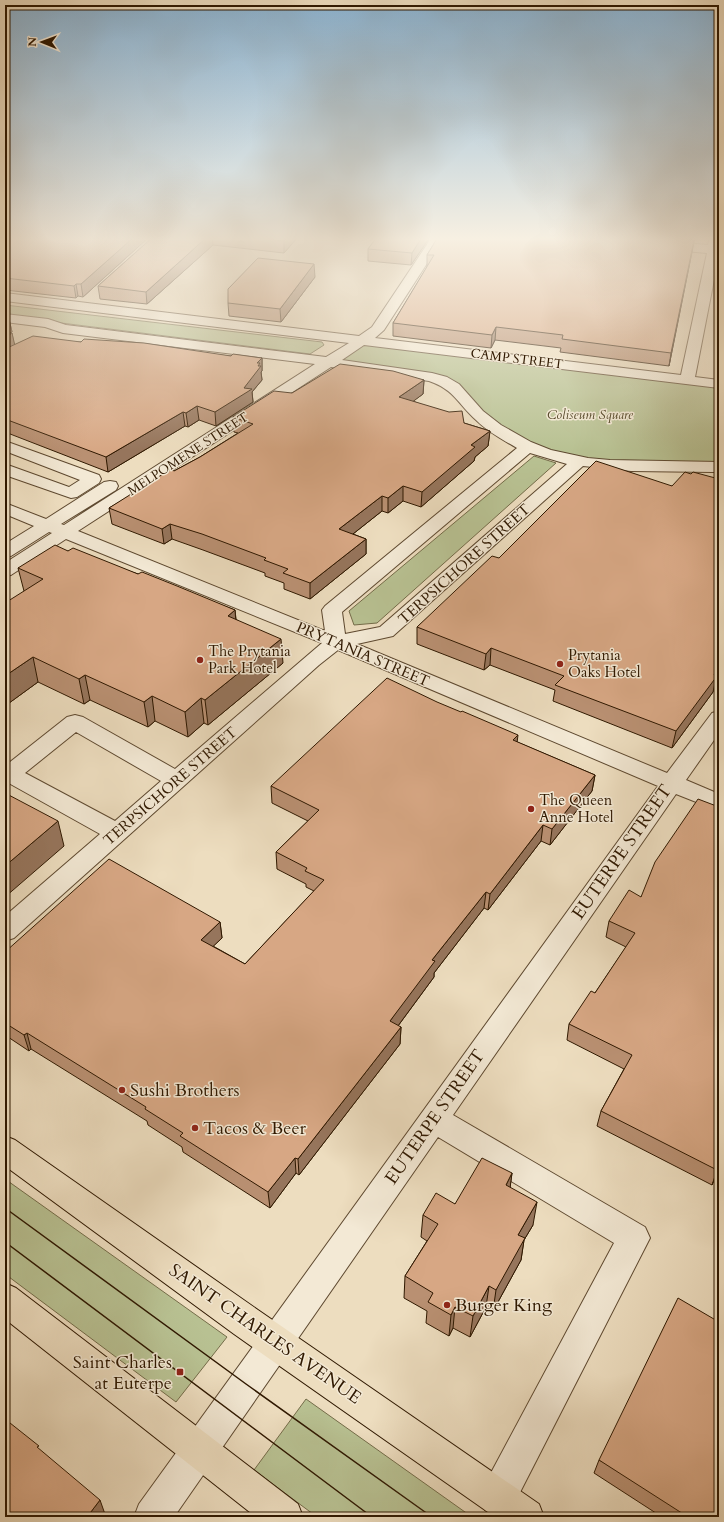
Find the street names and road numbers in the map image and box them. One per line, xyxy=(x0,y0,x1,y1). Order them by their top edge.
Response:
street label: CAMP STREET xyxy=(470,344,565,374)
street label: MELPOMENE STREET xyxy=(124,408,252,500)
street label: TERPSICHORE STREET xyxy=(394,499,534,629)
street label: PRYTANIA STREET xyxy=(293,617,433,691)
street label: TERPSICHORE STREET xyxy=(99,722,241,850)
street label: EUTERPE STREET xyxy=(566,780,678,924)
street label: EUTERPE STREET xyxy=(379,1045,491,1189)
street label: SAINT CHARLES AVENUE xyxy=(164,1258,366,1410)

